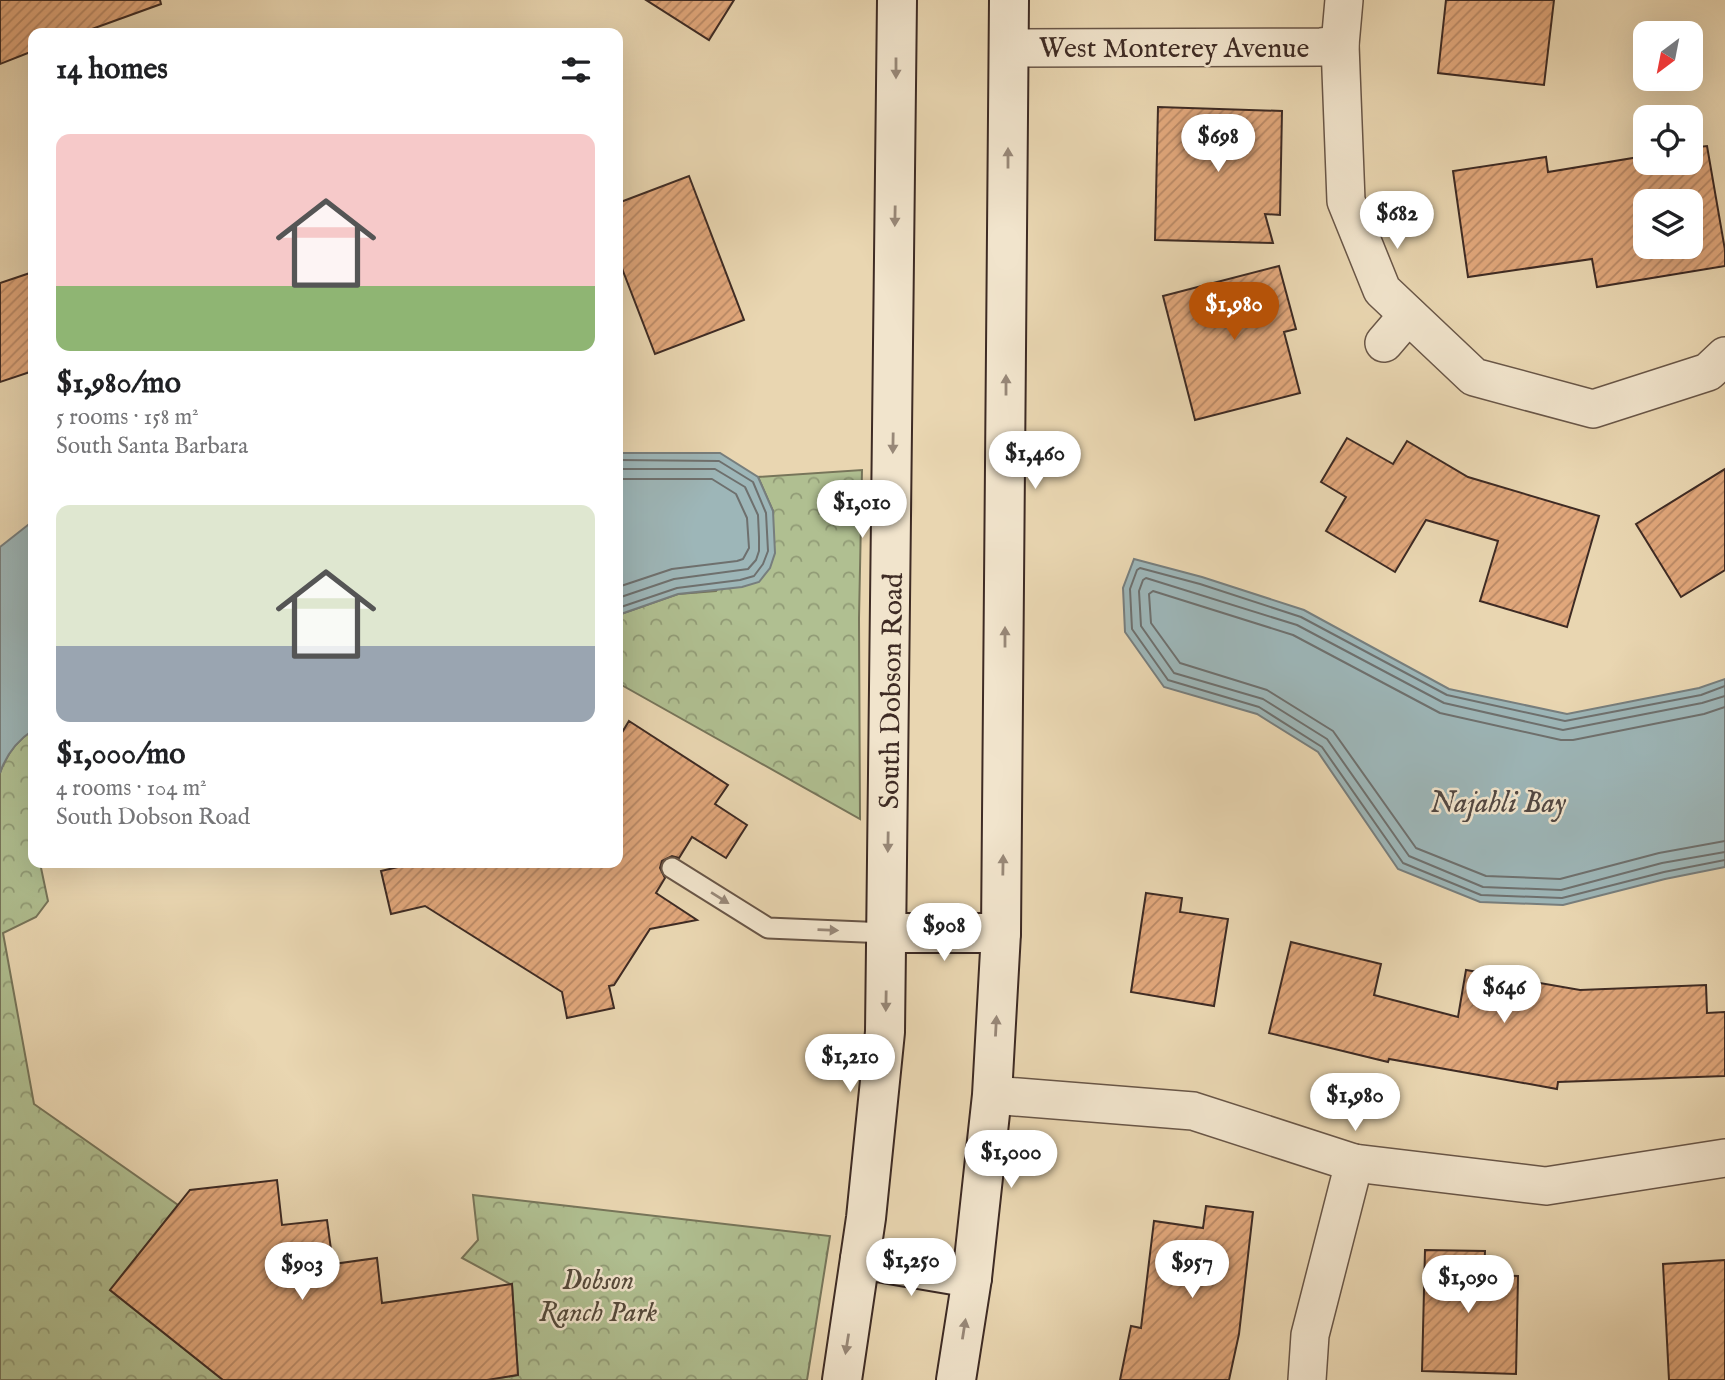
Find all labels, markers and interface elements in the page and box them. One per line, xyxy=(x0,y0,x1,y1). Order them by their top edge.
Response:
north arrow xyxy=(1633,21,1703,91)
map controls xyxy=(1633,21,1703,259)
street label: West Monterey Avenue xyxy=(1039,32,1309,67)
text: 14 homes xyxy=(56,51,168,89)
icon: filters xyxy=(557,51,595,89)
one-way arrow xyxy=(890,57,902,79)
button: locate xyxy=(1633,105,1703,175)
pin: $698 xyxy=(1177,114,1259,174)
text: $698 xyxy=(1197,122,1239,151)
one-way arrow xyxy=(1002,147,1014,169)
icon: home xyxy=(263,180,389,306)
button: layers xyxy=(1633,189,1703,259)
pin: $682 xyxy=(1356,191,1438,251)
text: $682 xyxy=(1376,199,1418,228)
one-way arrow xyxy=(889,205,901,227)
pin: $1,980 xyxy=(1177,282,1291,342)
text: $1,980 xyxy=(1205,290,1263,319)
text: $1,980/mo xyxy=(56,365,181,403)
one-way arrow xyxy=(1000,374,1012,396)
text: 5 rooms · 158 m² xyxy=(56,403,199,432)
text: South Santa Barbara xyxy=(56,432,248,461)
pin: $1,460 xyxy=(978,432,1092,491)
one-way arrow xyxy=(887,433,899,455)
text: $1,460 xyxy=(1005,439,1065,468)
pin: $1,010 xyxy=(805,480,919,540)
text: $1,010 xyxy=(833,488,891,517)
icon: home xyxy=(263,551,389,677)
street label: South Dobson Road xyxy=(873,573,912,809)
one-way arrow xyxy=(999,626,1011,648)
text: $1,000/mo xyxy=(56,736,185,774)
text: 4 rooms · 104 m² xyxy=(56,774,207,803)
water label: Najahli Bay xyxy=(1430,785,1567,823)
text: South Dobson Road xyxy=(56,803,250,832)
one-way arrow xyxy=(882,832,894,854)
one-way arrow xyxy=(997,854,1009,876)
one-way arrow xyxy=(710,892,730,905)
pin: $908 xyxy=(903,904,985,963)
text: $908 xyxy=(922,911,966,940)
one-way arrow xyxy=(817,925,839,936)
pin: $646 xyxy=(1463,965,1545,1025)
text: $646 xyxy=(1482,973,1526,1002)
one-way arrow xyxy=(880,990,892,1012)
one-way arrow xyxy=(990,1015,1001,1037)
pin: $1,210 xyxy=(793,1034,907,1094)
text: $1,210 xyxy=(821,1042,879,1071)
pin: $1,980 xyxy=(1298,1074,1412,1133)
text: $1,980 xyxy=(1326,1081,1384,1110)
pin: $1,000 xyxy=(954,1130,1068,1190)
text: $1,000 xyxy=(980,1138,1042,1167)
pin: $1,250 xyxy=(854,1238,968,1298)
pin: $957 xyxy=(1151,1240,1233,1300)
pin: $903 xyxy=(261,1242,343,1302)
text: $1,250 xyxy=(882,1246,940,1275)
text: $957 xyxy=(1171,1248,1213,1277)
text: $903 xyxy=(281,1250,323,1279)
pin: $1,090 xyxy=(1411,1256,1525,1315)
text: $1,090 xyxy=(1438,1263,1498,1292)
park label: Dobson Ranch Park xyxy=(539,1264,657,1331)
one-way arrow xyxy=(959,1318,970,1340)
one-way arrow xyxy=(841,1333,852,1355)

